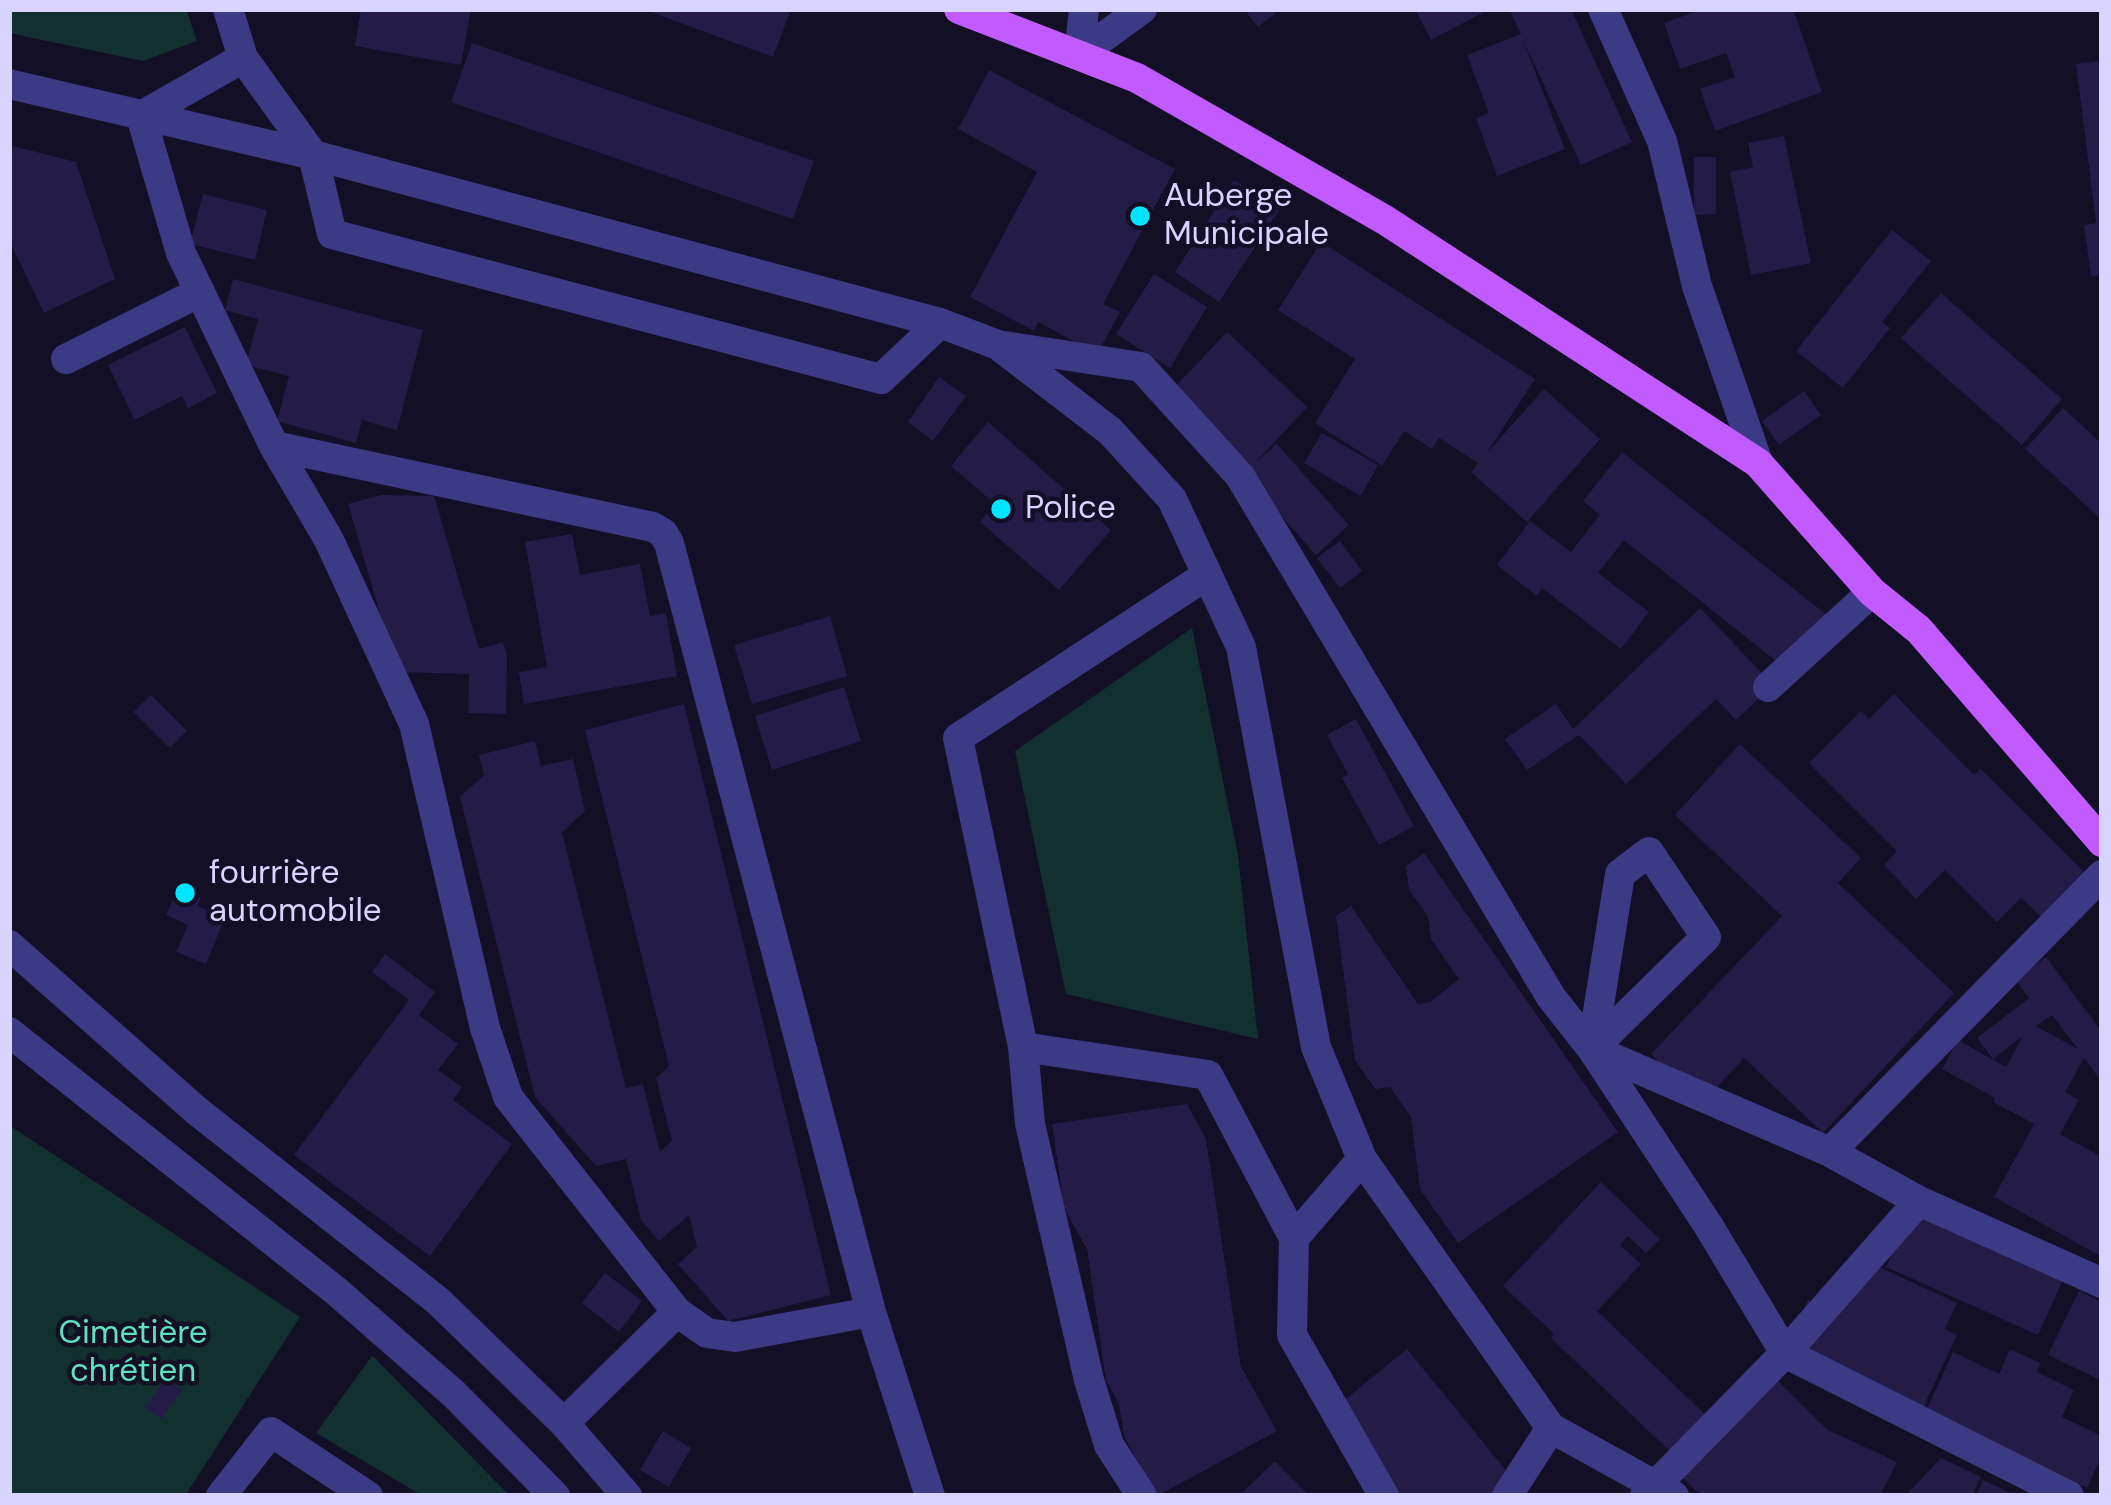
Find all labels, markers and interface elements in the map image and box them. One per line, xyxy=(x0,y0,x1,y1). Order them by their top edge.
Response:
place label: Auberge Municipale xyxy=(1164,177,1329,255)
marker: Auberge Municipale xyxy=(1127,203,1153,229)
place label: Police xyxy=(1025,489,1116,529)
marker: Police xyxy=(988,496,1014,522)
place label: fourrière automobile xyxy=(209,854,382,932)
marker: fourrière automobile xyxy=(172,880,198,906)
park label: Cimetière chrétien xyxy=(58,1314,208,1392)

